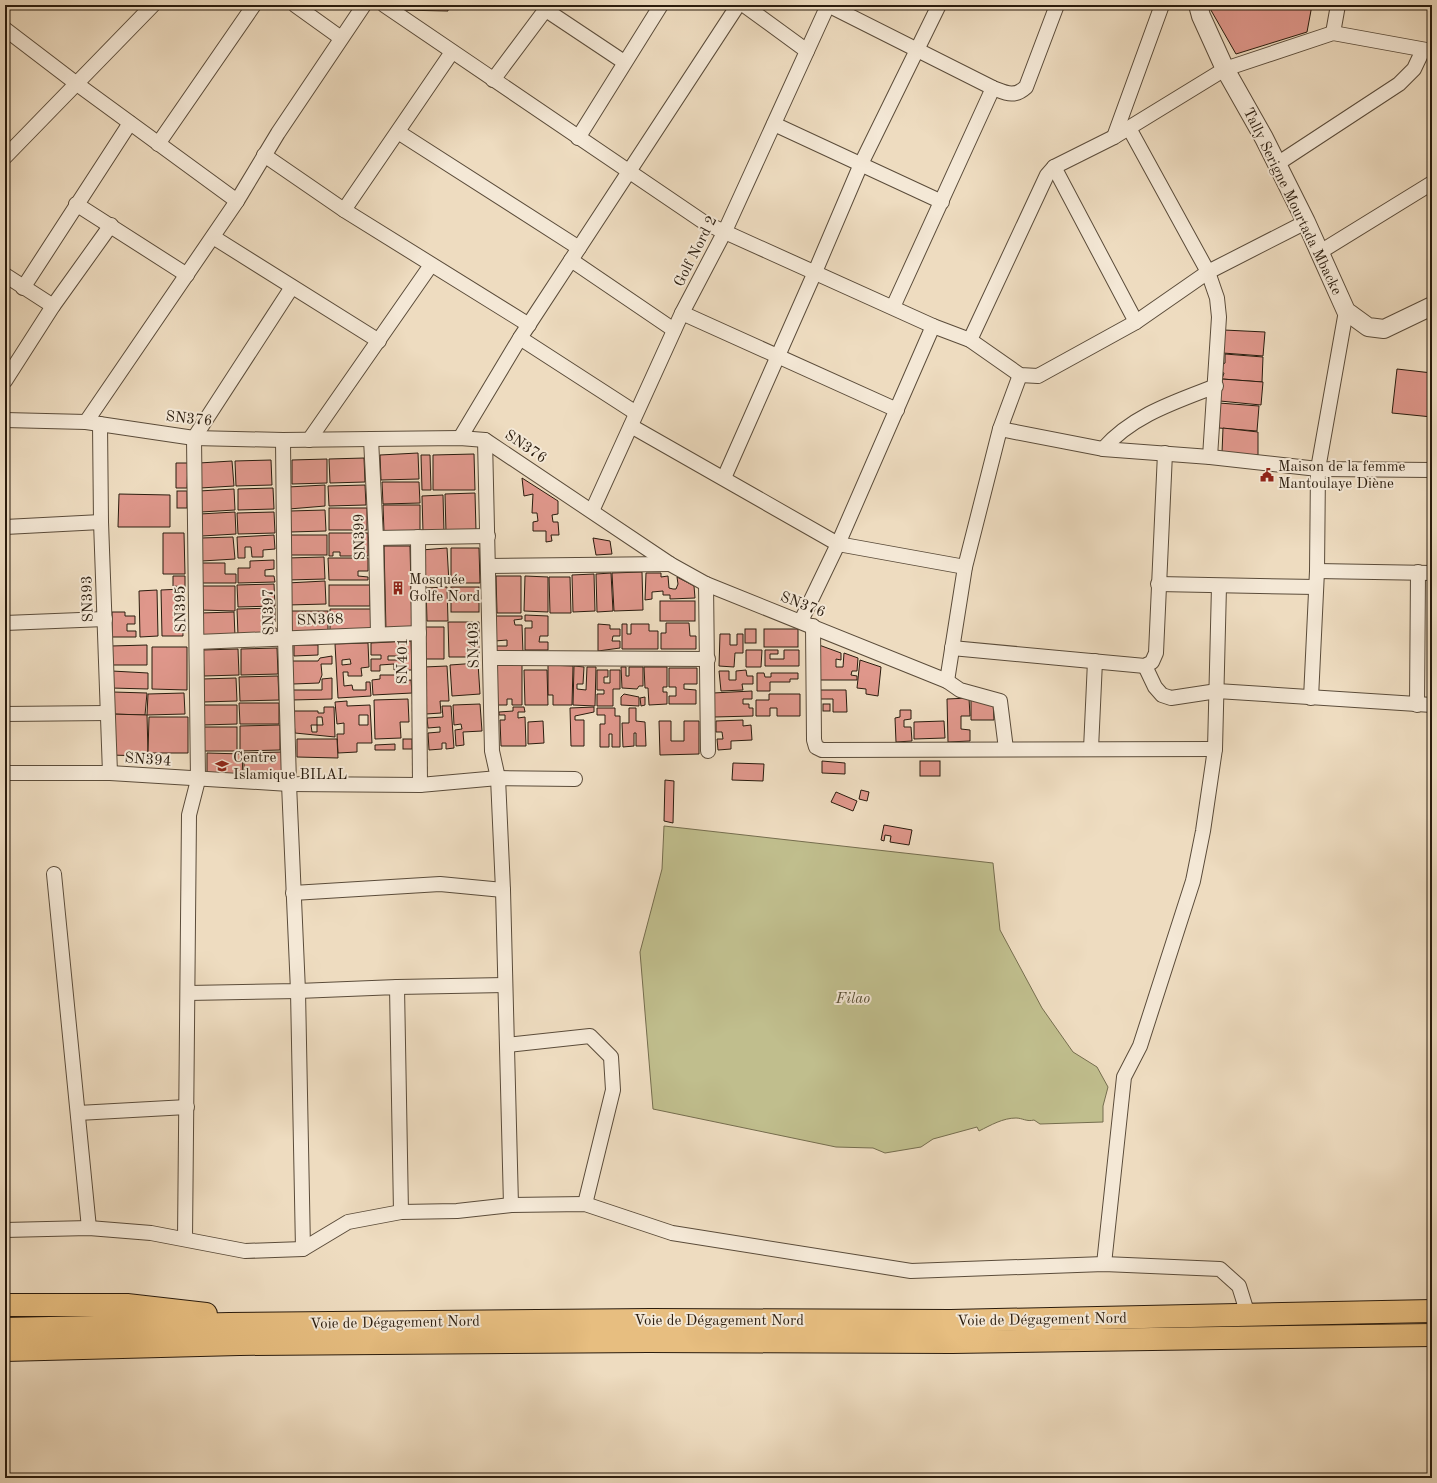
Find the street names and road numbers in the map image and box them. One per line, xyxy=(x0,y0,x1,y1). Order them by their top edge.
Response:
street label: Tally Serigne Mourtada Mbacke xyxy=(1240,106,1344,298)
street label: Golf Nord 2 xyxy=(672,214,721,290)
street label: SN376 xyxy=(165,410,213,429)
street label: SN376 xyxy=(502,428,549,467)
street label: SN399 xyxy=(352,513,369,561)
street label: SN393 xyxy=(80,575,97,623)
street label: SN395 xyxy=(174,585,189,633)
street label: SN397 xyxy=(262,588,277,636)
street label: SN376 xyxy=(778,590,827,621)
street label: SN368 xyxy=(296,612,344,629)
street label: SN403 xyxy=(467,621,482,669)
street label: SN401 xyxy=(396,638,411,684)
street label: SN394 xyxy=(124,751,172,770)
street label: Voie de Dégagement Nord xyxy=(957,1312,1127,1329)
street label: Voie de Dégagement Nord xyxy=(634,1314,804,1329)
street label: Voie de Dégagement Nord xyxy=(310,1315,480,1332)

